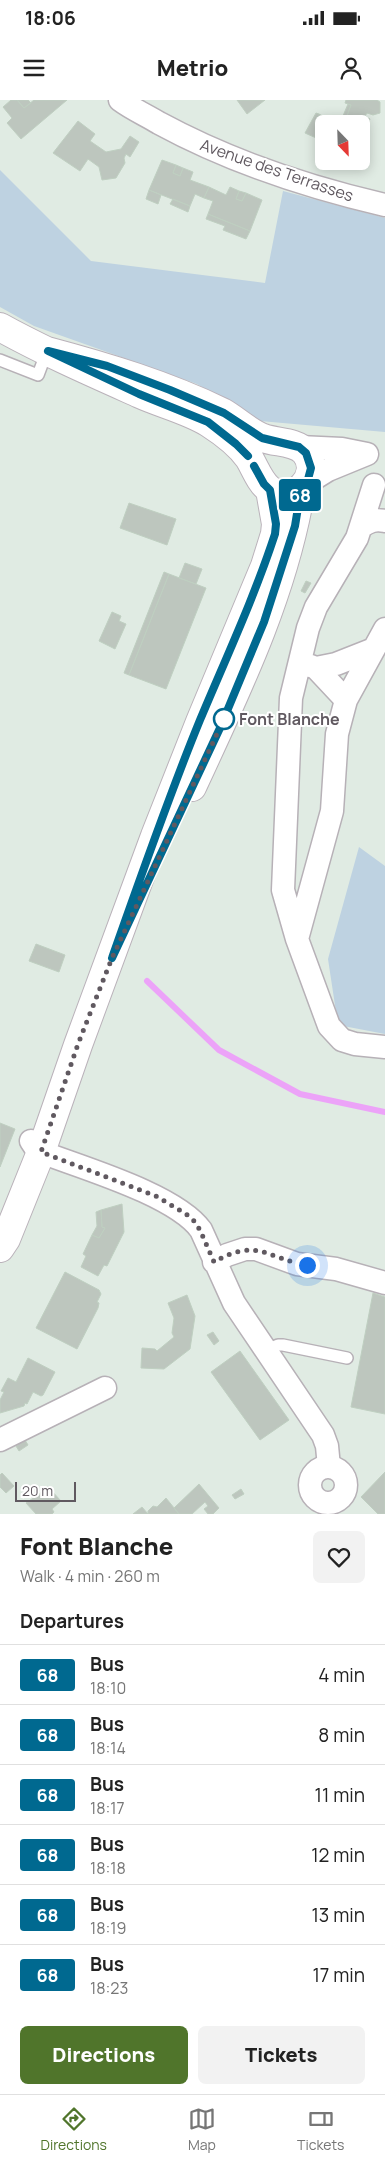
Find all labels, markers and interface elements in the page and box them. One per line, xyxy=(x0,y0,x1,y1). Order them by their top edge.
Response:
text: 18:06 xyxy=(25,5,76,31)
text: Metrio xyxy=(157,53,228,83)
icon: menu xyxy=(20,54,48,82)
icon: person xyxy=(337,54,365,82)
north arrow xyxy=(315,115,370,170)
map controls xyxy=(315,115,370,170)
street label: Avenue des Terrasses xyxy=(197,133,357,207)
line badge: 68 xyxy=(278,479,322,511)
text: 68 xyxy=(289,483,311,507)
marker: Font Blanche xyxy=(213,708,235,730)
place label: Font Blanche xyxy=(239,708,340,730)
your location xyxy=(295,1253,320,1278)
scale bar xyxy=(15,1479,76,1502)
text: 20 m xyxy=(22,1481,53,1500)
text: Font Blanche xyxy=(20,1529,173,1562)
button: heart xyxy=(313,1531,365,1583)
text: Walk · 4 min · 260 m xyxy=(20,1565,160,1587)
text: Departures xyxy=(20,1608,124,1634)
text: Bus xyxy=(90,1651,124,1677)
text: 4 min xyxy=(318,1662,365,1688)
text: 68 xyxy=(36,1663,59,1687)
text: 18:10 xyxy=(90,1677,126,1699)
text: Bus xyxy=(90,1711,124,1737)
text: 8 min xyxy=(318,1722,365,1748)
text: 68 xyxy=(36,1723,59,1747)
text: 18:14 xyxy=(90,1737,126,1759)
text: Bus xyxy=(90,1771,124,1797)
text: 11 min xyxy=(315,1782,365,1808)
text: 68 xyxy=(36,1783,59,1807)
text: 18:17 xyxy=(90,1797,125,1819)
text: Bus xyxy=(90,1831,124,1857)
text: 12 min xyxy=(311,1842,365,1868)
text: 68 xyxy=(36,1843,59,1867)
text: 18:18 xyxy=(90,1857,126,1879)
text: Bus xyxy=(90,1891,124,1917)
text: 13 min xyxy=(311,1902,365,1928)
text: 68 xyxy=(36,1903,59,1927)
text: 18:19 xyxy=(90,1917,126,1939)
text: Bus xyxy=(90,1951,124,1977)
text: 17 min xyxy=(312,1962,365,1988)
text: 68 xyxy=(36,1963,59,1987)
text: 18:23 xyxy=(90,1977,128,1999)
button: Directions xyxy=(20,2026,188,2084)
button: Tickets xyxy=(198,2026,365,2084)
tab: Directions xyxy=(41,2105,107,2154)
tab: Map xyxy=(188,2105,216,2154)
tab: Tickets xyxy=(297,2105,344,2154)

